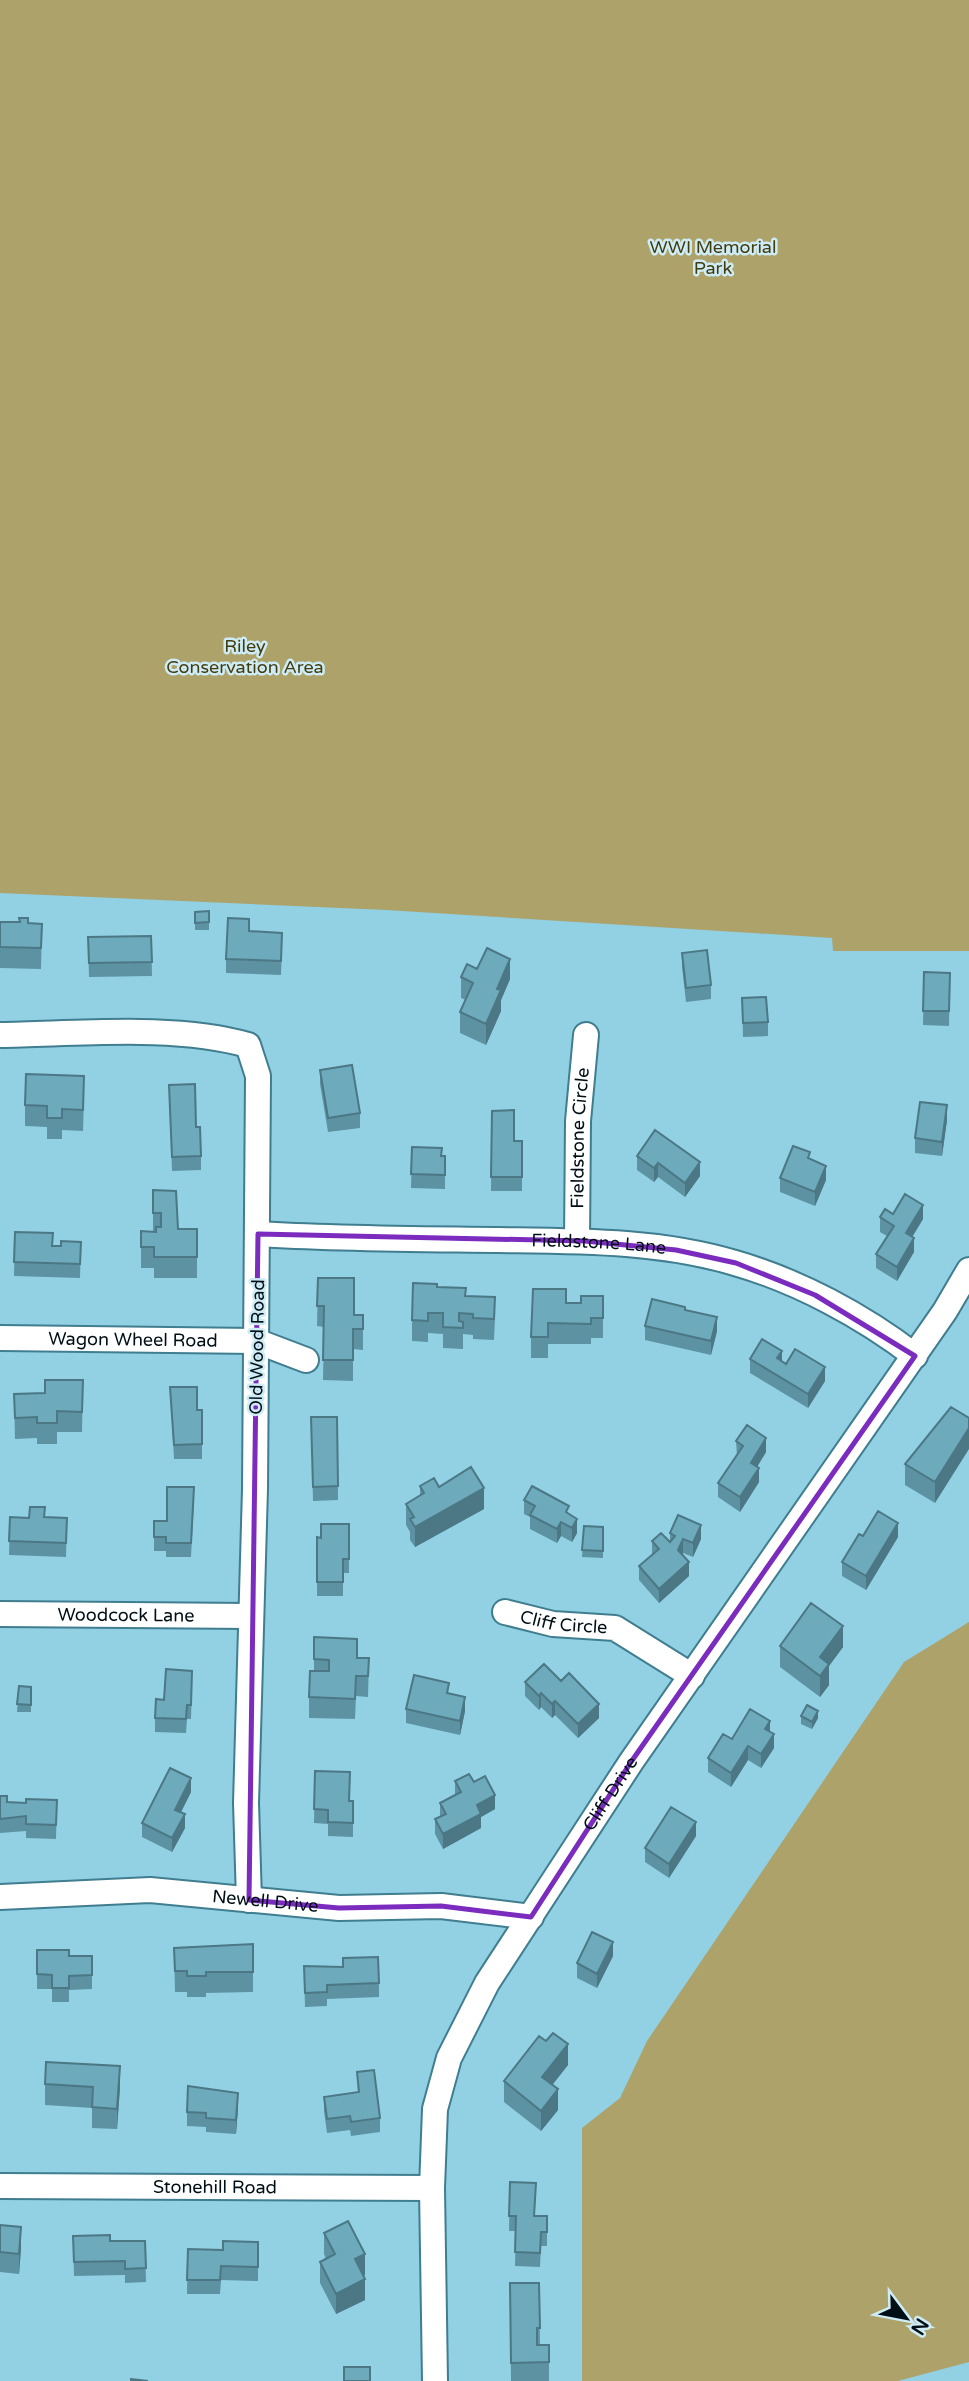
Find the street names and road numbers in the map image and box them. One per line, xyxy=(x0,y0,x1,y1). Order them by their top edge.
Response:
street label: Fieldstone Circle xyxy=(566,1067,594,1209)
street label: Fieldstone Lane xyxy=(531,1229,668,1259)
street label: Old Wood Road xyxy=(245,1279,269,1415)
street label: Wagon Wheel Road xyxy=(48,1328,218,1352)
street label: Woodcock Lane xyxy=(57,1603,195,1627)
street label: Cliff Circle xyxy=(518,1605,608,1638)
street label: Cliff Drive xyxy=(578,1752,643,1835)
street label: Newell Drive xyxy=(211,1885,319,1917)
street label: Stonehill Road xyxy=(153,2176,277,2198)

